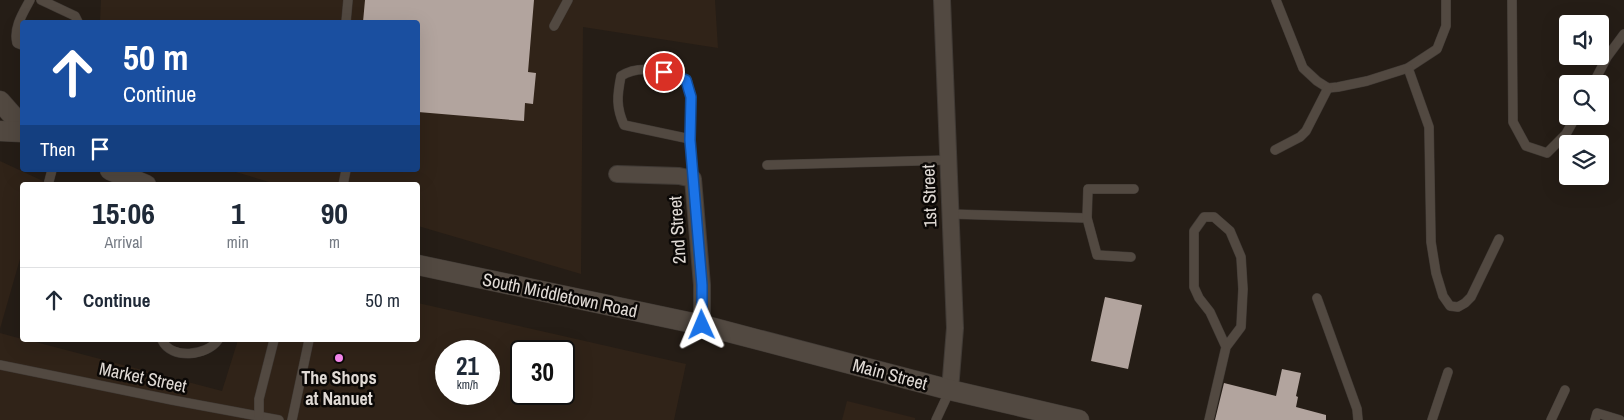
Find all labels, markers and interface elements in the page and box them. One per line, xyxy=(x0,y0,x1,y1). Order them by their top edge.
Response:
map controls xyxy=(1559,15,1609,185)
button: sound xyxy=(1559,15,1609,65)
text: 50 m xyxy=(123,34,188,81)
icon: ahead xyxy=(40,40,105,105)
pin xyxy=(643,51,685,93)
icon: arrive xyxy=(650,58,678,86)
button: search xyxy=(1559,75,1609,125)
text: Continue xyxy=(123,79,196,109)
icon: arrive xyxy=(86,135,114,163)
button: layers xyxy=(1559,135,1609,185)
text: Then xyxy=(40,136,76,162)
street label: 1st Street xyxy=(915,164,943,228)
text: 15:06 xyxy=(92,193,155,233)
text: 1 xyxy=(231,193,245,233)
text: 90 xyxy=(321,193,348,233)
street label: 2nd Street xyxy=(662,195,692,265)
text: Arrival xyxy=(104,231,142,253)
text: min xyxy=(227,231,249,253)
text: m xyxy=(329,231,340,253)
street label: South Middletown Road xyxy=(480,266,640,324)
icon: ahead xyxy=(40,286,68,314)
text: Continue xyxy=(83,287,151,313)
text: 50 m xyxy=(365,287,400,313)
position arrow xyxy=(675,298,727,350)
speed limit sign: 30 xyxy=(510,340,575,405)
text: 21 xyxy=(456,349,479,383)
marker: The Shops at Nanuet xyxy=(333,352,345,364)
street label: Main Street xyxy=(850,352,930,396)
street label: Market Street xyxy=(97,356,189,398)
place label: The Shops at Nanuet xyxy=(301,365,377,411)
text: km/h xyxy=(457,377,478,393)

